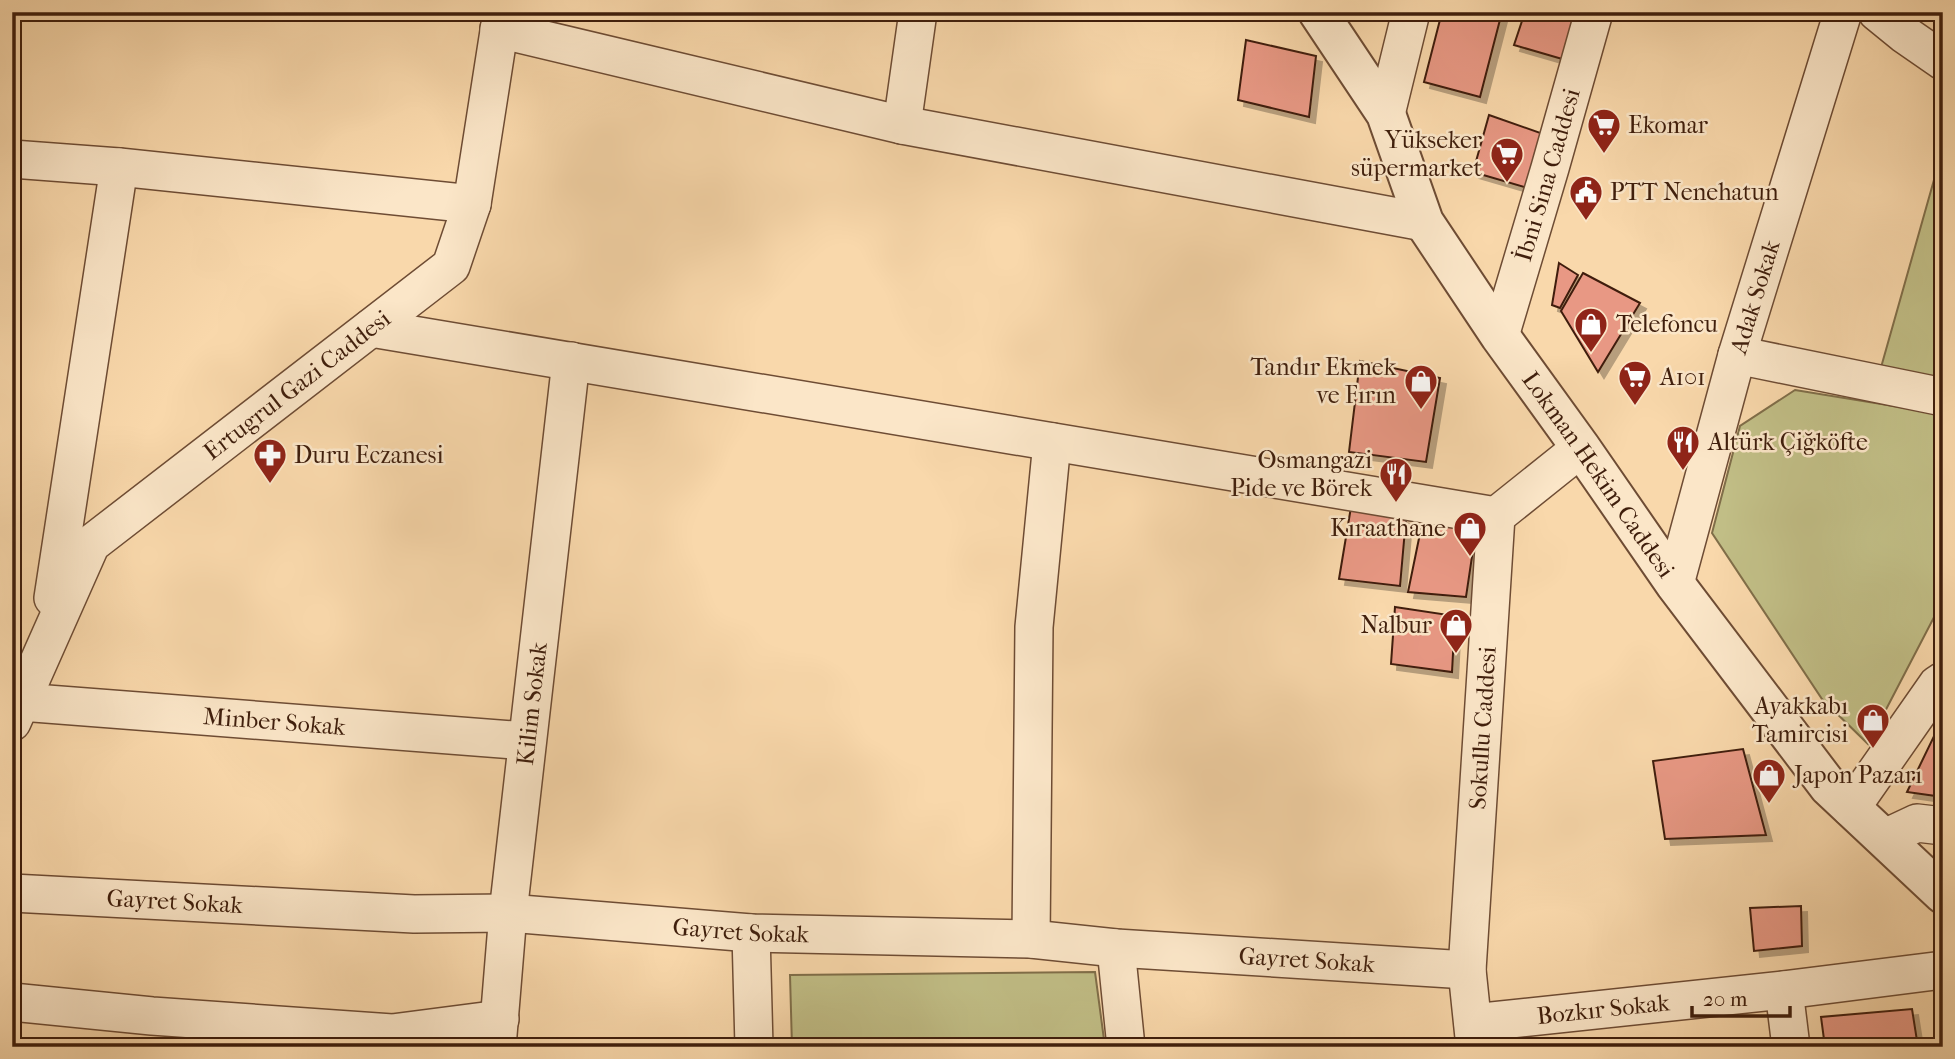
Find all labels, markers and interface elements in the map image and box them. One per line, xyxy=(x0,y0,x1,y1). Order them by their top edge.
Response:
street label: İbni Sina Caddesi xyxy=(1508,85,1586,265)
supermarket icon: Ekomar xyxy=(1585,106,1623,155)
place label: Ekomar xyxy=(1628,111,1709,139)
place label: Yükseker süpermarket xyxy=(1351,126,1483,182)
supermarket icon: Yükseker süpermarket xyxy=(1488,135,1526,184)
public building icon: PTT Nenehatun xyxy=(1567,173,1605,222)
place label: PTT Nenehatun xyxy=(1610,178,1779,206)
street label: Adak Sokak xyxy=(1724,236,1786,358)
street label: Ertugrul Gazi Caddesi xyxy=(198,304,396,466)
shop icon: Telefoncu xyxy=(1572,305,1610,354)
place label: Telefoncu xyxy=(1616,310,1718,338)
place label: Tandır Ekmek ve Fırın xyxy=(1250,353,1397,409)
supermarket icon: A101 xyxy=(1616,358,1654,407)
shop icon: Tandır Ekmek ve Fırın xyxy=(1402,362,1440,411)
place label: A101 xyxy=(1659,363,1706,391)
street label: Lokman Hekim Caddesi xyxy=(1516,366,1680,583)
restaurant icon: Altürk Çiğköfte xyxy=(1664,423,1702,472)
place label: Altürk Çiğköfte xyxy=(1707,428,1868,456)
pharmacy icon: Duru Eczanesi xyxy=(251,436,289,485)
place label: Duru Eczanesi xyxy=(294,441,444,469)
place label: Osmangazi Pide ve Börek xyxy=(1230,446,1373,502)
restaurant icon: Osmangazi Pide ve Börek xyxy=(1377,455,1415,504)
shop icon: Kıraathane xyxy=(1451,509,1489,558)
place label: Kıraathane xyxy=(1330,514,1446,542)
shop icon: Nalbur xyxy=(1437,606,1475,655)
place label: Nalbur xyxy=(1361,611,1433,639)
street label: Kilim Sokak xyxy=(511,640,553,767)
street label: Sokullu Caddesi xyxy=(1463,645,1502,810)
place label: Ayakkabı Tamircisi xyxy=(1752,692,1848,748)
shop icon: Ayakkabı Tamircisi xyxy=(1854,701,1892,750)
street label: Minber Sokak xyxy=(202,702,347,741)
shop icon: Japon Pazarı xyxy=(1750,756,1788,805)
place label: Japon Pazarı xyxy=(1792,761,1922,789)
street label: Gayret Sokak xyxy=(106,884,244,919)
street label: Gayret Sokak xyxy=(672,913,810,948)
street label: Gayret Sokak xyxy=(1238,942,1376,978)
scale bar xyxy=(1692,975,1790,1019)
text: 20 m xyxy=(1703,987,1748,1011)
street label: Bozkır Sokak xyxy=(1535,988,1672,1030)

